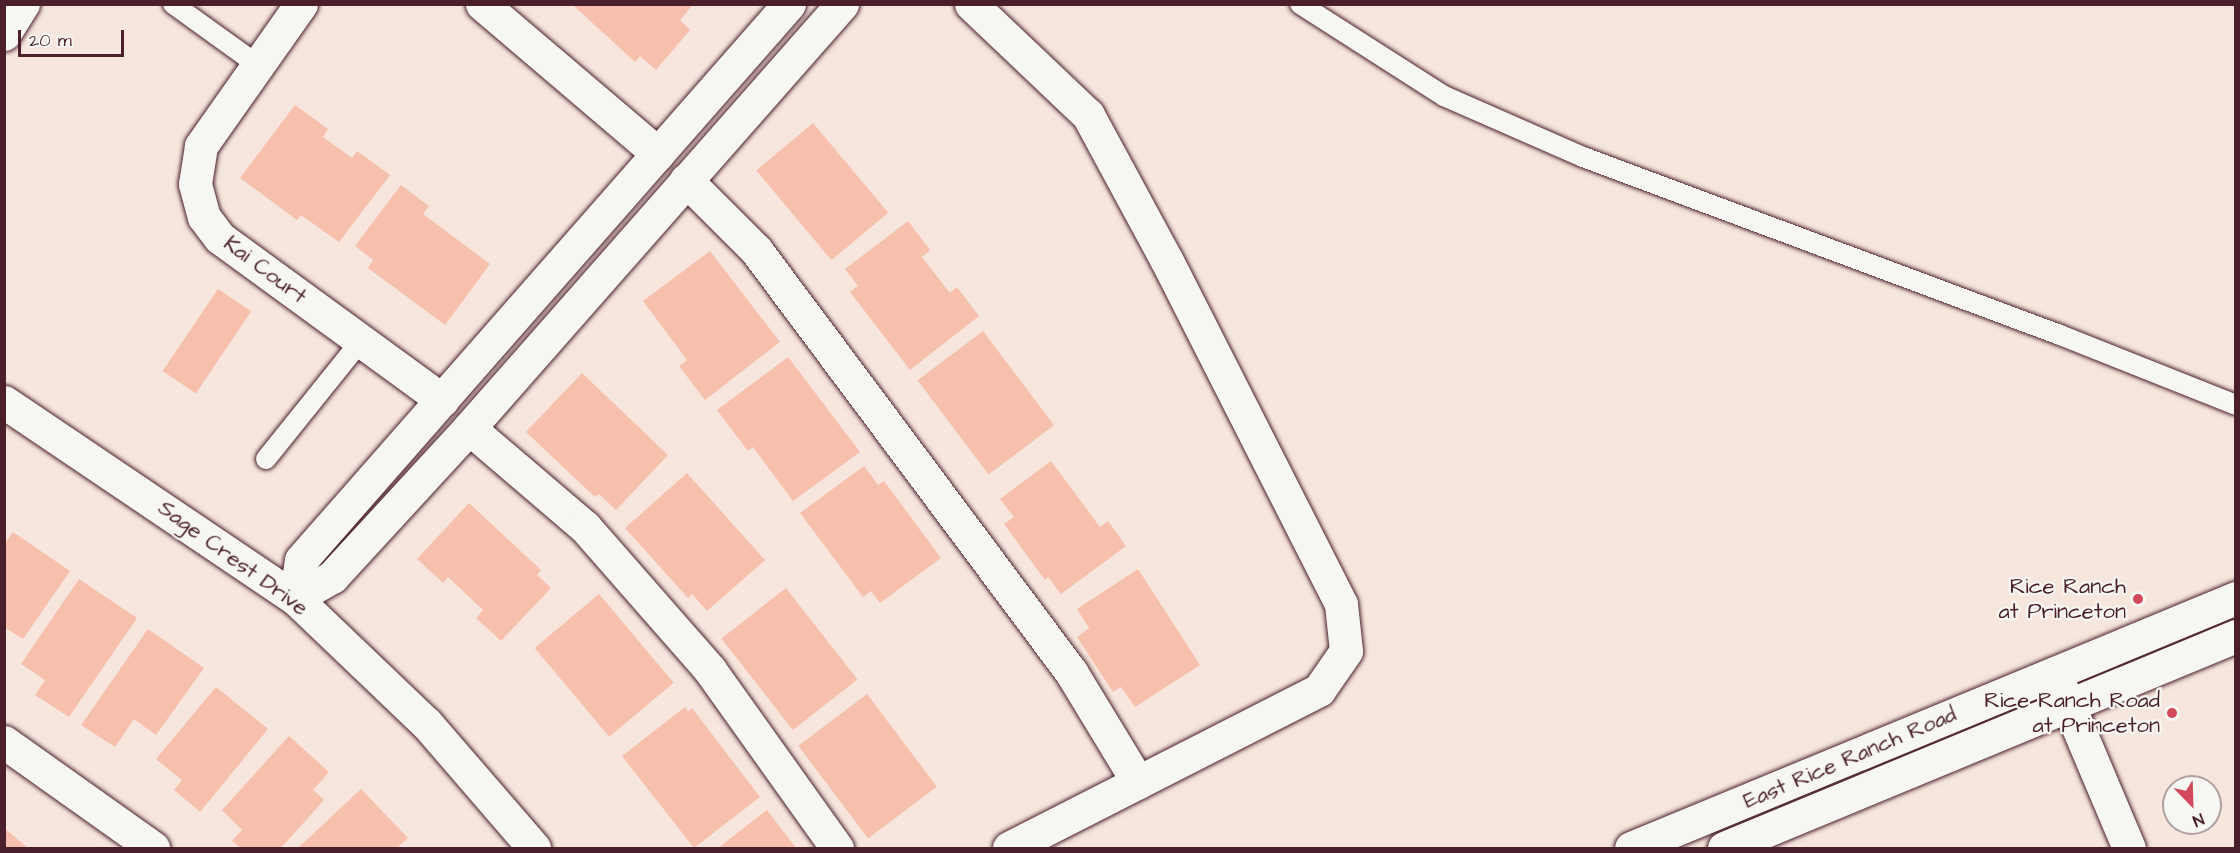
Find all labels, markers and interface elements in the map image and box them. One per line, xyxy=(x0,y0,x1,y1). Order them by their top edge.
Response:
scale bar xyxy=(21,18,128,56)
text: 20 m xyxy=(29,28,72,53)
street label: Kai Court xyxy=(218,230,312,310)
street label: Sage Crest Drive xyxy=(153,495,313,621)
place label: Rice Ranch at Princeton xyxy=(1999,573,2126,624)
marker: Rice Ranch at Princeton xyxy=(2131,592,2145,606)
place label: Rice Ranch Road at Princeton xyxy=(1984,687,2160,738)
street label: East Rice Ranch Road xyxy=(1740,701,1960,815)
marker: Rice Ranch Road at Princeton xyxy=(2165,706,2179,720)
north arrow xyxy=(2162,775,2222,835)
text: N xyxy=(2189,808,2207,832)

